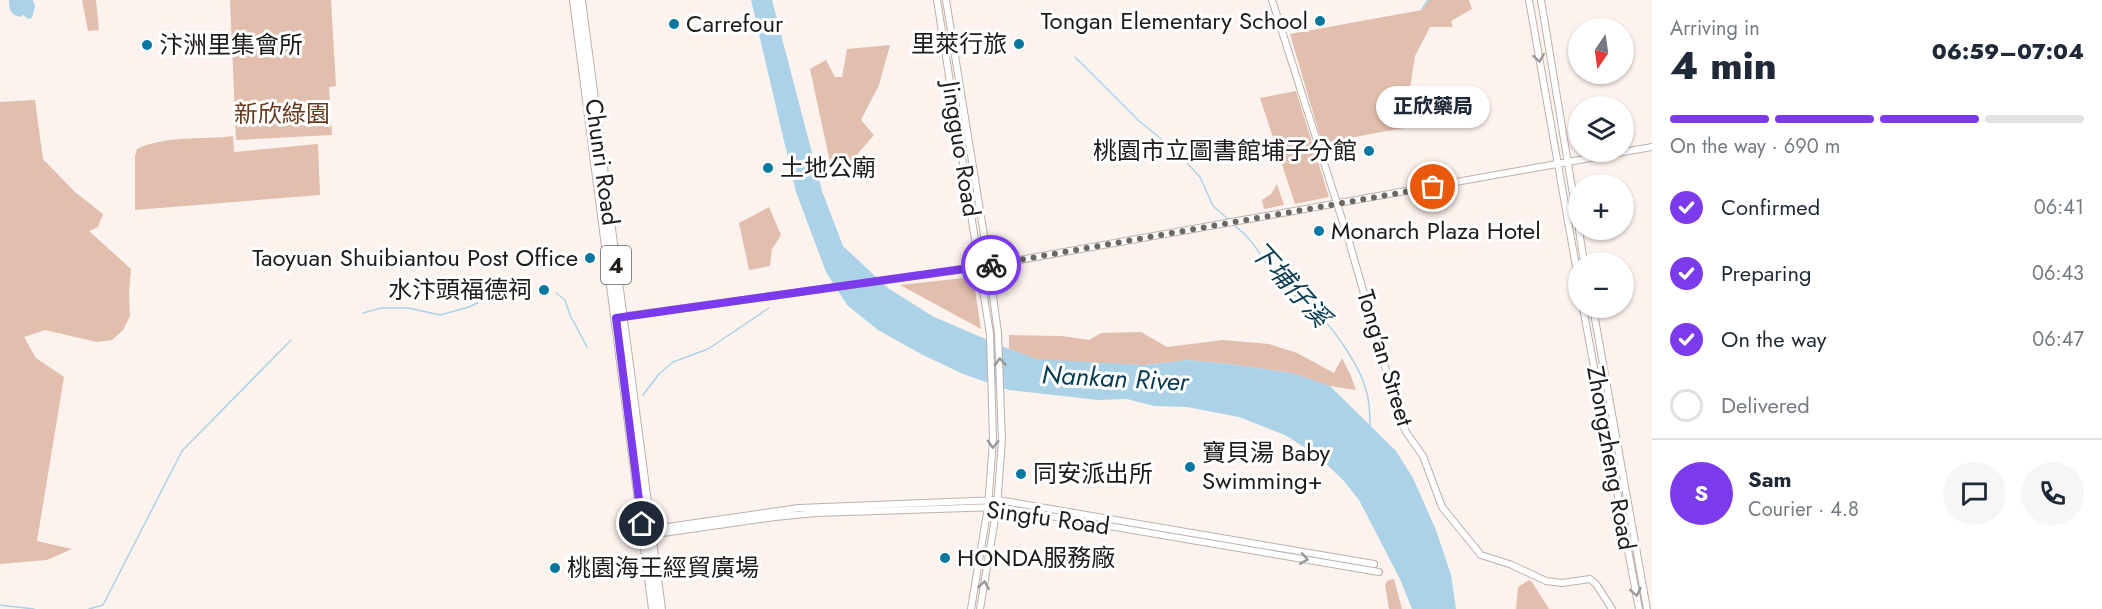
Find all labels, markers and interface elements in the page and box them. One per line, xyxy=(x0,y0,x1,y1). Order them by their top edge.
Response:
place label: Tongan Elementary School xyxy=(1041,3,1308,38)
place label: Carrefour xyxy=(686,6,784,41)
marker: Tongan Elementary School xyxy=(1313,14,1327,28)
text: Arriving in xyxy=(1670,14,1760,43)
marker: Carrefour xyxy=(667,17,681,31)
north arrow xyxy=(1568,18,1634,84)
map controls xyxy=(1568,18,1634,318)
place label: 里萊行旅 xyxy=(911,26,1007,61)
place label: 汴洲里集會所 xyxy=(159,27,303,62)
text: 06:59–07:04 xyxy=(1932,35,2084,67)
marker: 里萊行旅 xyxy=(1012,37,1026,51)
text: 4 min xyxy=(1670,37,1777,94)
marker: 汴洲里集會所 xyxy=(140,38,154,52)
one-way arrow xyxy=(1532,52,1545,62)
street label: Jingguo Road xyxy=(933,76,989,219)
callout: 正欣藥局 xyxy=(1376,85,1490,127)
text: 正欣藥局 xyxy=(1393,92,1473,121)
park label: 新欣綠園 xyxy=(234,96,330,131)
street label: Chunri Road xyxy=(576,96,629,228)
button: layers xyxy=(1568,96,1634,162)
text: On the way · 690 m xyxy=(1670,132,1840,161)
place label: 桃園市立圖書館埔子分館 xyxy=(1093,133,1357,168)
marker: 桃園市立圖書館埔子分館 xyxy=(1362,144,1376,158)
place label: 土地公廟 xyxy=(780,150,876,185)
marker: 土地公廟 xyxy=(761,161,775,175)
pin xyxy=(1407,161,1458,212)
icon: bag xyxy=(1416,170,1449,203)
button: + xyxy=(1568,174,1634,240)
icon: check xyxy=(1670,191,1703,224)
text: Confirmed xyxy=(1721,191,1820,223)
text: 06:41 xyxy=(2034,193,2084,222)
place label: Monarch Plaza Hotel xyxy=(1331,213,1541,248)
marker: Monarch Plaza Hotel xyxy=(1312,224,1326,238)
water label: 下埔仔溪 xyxy=(1241,233,1342,338)
courier xyxy=(961,235,1021,295)
place label: Taoyuan Shuibiantou Post Office xyxy=(252,240,578,275)
road number: 4 xyxy=(601,246,631,284)
icon: bike xyxy=(975,249,1008,282)
marker: Taoyuan Shuibiantou Post Office xyxy=(583,251,597,265)
button: − xyxy=(1568,252,1634,318)
icon: check xyxy=(1670,257,1703,290)
text: Preparing xyxy=(1721,257,1812,289)
text: 06:43 xyxy=(2032,259,2084,288)
place label: 水汴頭福德祠 xyxy=(388,272,532,307)
marker: 水汴頭福德祠 xyxy=(537,283,551,297)
street label: Tong'an Street xyxy=(1348,286,1423,430)
icon: check xyxy=(1670,323,1703,356)
text: On the way xyxy=(1721,323,1826,355)
text: 06:47 xyxy=(2032,325,2084,354)
water label: Nankan River xyxy=(1041,355,1191,401)
one-way arrow xyxy=(993,357,1006,366)
street label: Zhongzheng Road xyxy=(1578,363,1645,553)
text: Delivered xyxy=(1721,389,1810,421)
place label: 寶貝湯 Baby Swimming+ xyxy=(1202,435,1330,498)
one-way arrow xyxy=(986,439,999,448)
place label: 同安派出所 xyxy=(1033,456,1153,491)
marker: 寶貝湯 Baby Swimming+ xyxy=(1183,460,1197,474)
button: chat xyxy=(1943,462,2006,525)
button: phone xyxy=(2021,462,2084,525)
text: Sam xyxy=(1748,463,1792,495)
marker: 同安派出所 xyxy=(1014,467,1028,481)
text: S xyxy=(1695,477,1708,509)
street label: Singfu Road xyxy=(984,492,1112,543)
text: Courier · 4.8 xyxy=(1748,495,1859,524)
pin xyxy=(616,498,667,549)
icon: home xyxy=(625,507,658,540)
place label: HONDA服務廠 xyxy=(957,540,1115,575)
place label: 桃園海王經貿廣場 xyxy=(567,550,759,585)
marker: HONDA服務廠 xyxy=(938,551,952,565)
one-way arrow xyxy=(1299,552,1309,565)
marker: 桃園海王經貿廣場 xyxy=(548,561,562,575)
one-way arrow xyxy=(977,580,989,589)
one-way arrow xyxy=(1629,587,1642,597)

